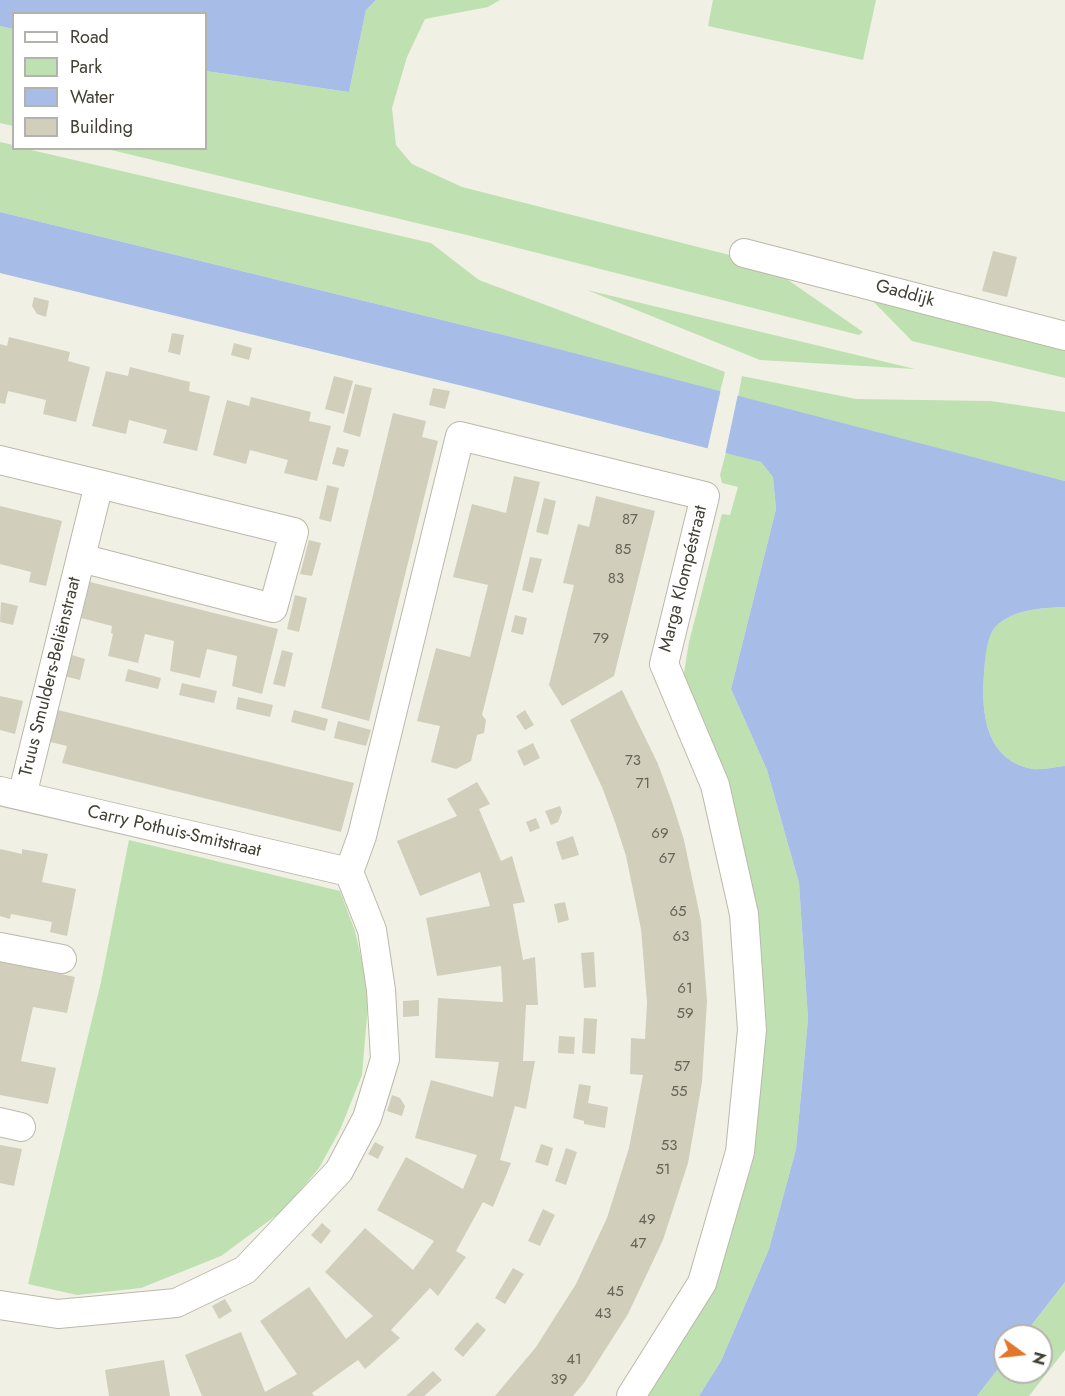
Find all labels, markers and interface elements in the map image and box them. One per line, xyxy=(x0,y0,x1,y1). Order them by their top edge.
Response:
legend xyxy=(12,12,207,150)
text: Road xyxy=(70,24,109,50)
text: Park xyxy=(70,54,102,80)
text: Water xyxy=(70,84,114,110)
text: Building xyxy=(70,114,133,140)
street label: Gaddijk xyxy=(873,276,937,312)
street label: Marga Klompéstraat xyxy=(655,503,713,655)
house number: 87 xyxy=(622,511,638,529)
house number: 85 xyxy=(615,541,631,559)
house number: 83 xyxy=(608,570,624,588)
street label: Truus Smulders-Beliënstraat xyxy=(16,575,86,779)
house number: 79 xyxy=(593,630,609,648)
house number: 73 xyxy=(625,752,641,770)
house number: 71 xyxy=(636,775,650,793)
street label: Carry Pothuis-Smitstraat xyxy=(85,802,263,862)
house number: 69 xyxy=(651,825,669,843)
house number: 67 xyxy=(659,850,675,868)
house number: 65 xyxy=(669,903,687,921)
house number: 63 xyxy=(673,928,689,946)
house number: 61 xyxy=(677,980,693,998)
house number: 59 xyxy=(676,1005,694,1023)
house number: 57 xyxy=(674,1058,690,1076)
house number: 55 xyxy=(671,1083,687,1101)
house number: 53 xyxy=(661,1137,677,1155)
house number: 51 xyxy=(655,1161,671,1179)
house number: 49 xyxy=(638,1211,656,1229)
house number: 47 xyxy=(630,1235,646,1253)
house number: 45 xyxy=(606,1283,624,1301)
house number: 43 xyxy=(595,1305,611,1323)
north arrow xyxy=(993,1324,1053,1384)
text: N xyxy=(1026,1349,1052,1367)
house number: 41 xyxy=(566,1351,582,1369)
house number: 39 xyxy=(551,1371,567,1389)

